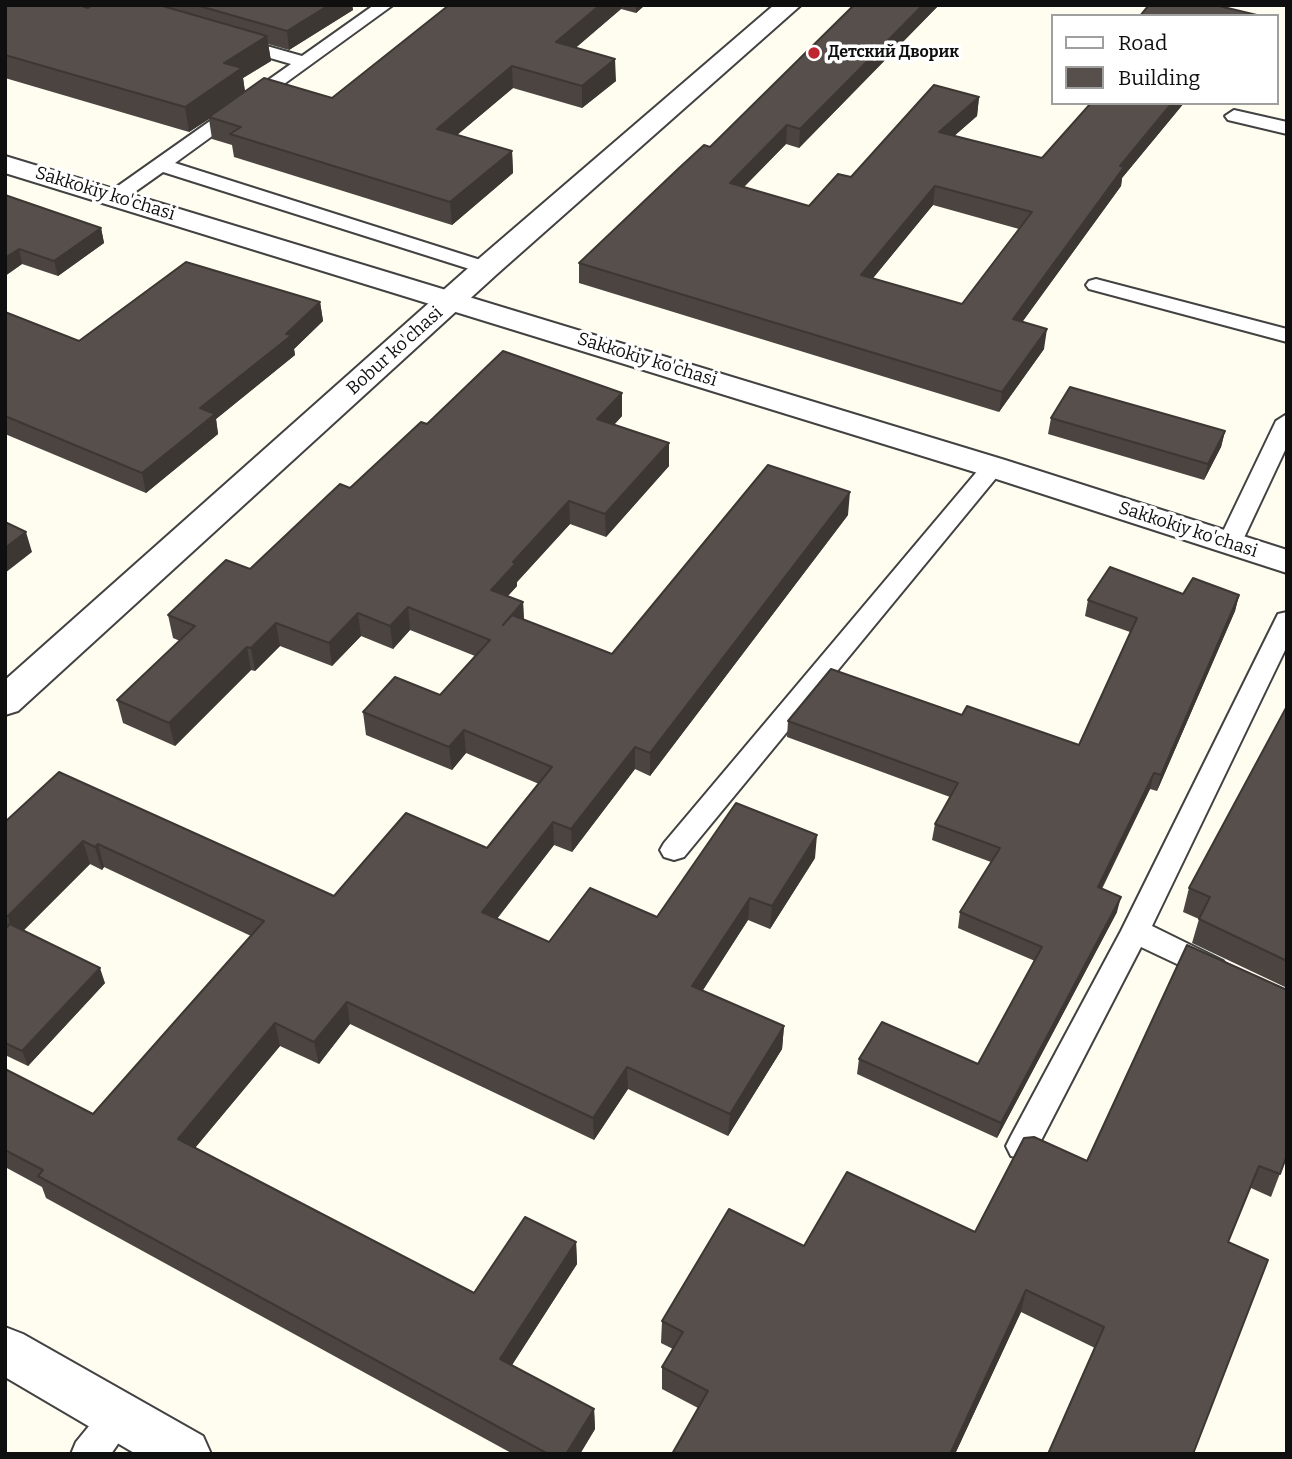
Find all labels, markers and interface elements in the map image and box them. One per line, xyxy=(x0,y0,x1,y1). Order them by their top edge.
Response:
legend xyxy=(1050,14,1278,105)
text: Road xyxy=(1118,30,1167,56)
place label: Детский Дворик xyxy=(828,43,959,63)
marker: Детский Дворик xyxy=(806,45,822,61)
text: Building xyxy=(1118,65,1200,91)
street label: Sakkokiy ko'chasi xyxy=(33,162,177,226)
street label: Bobur ko'chasi xyxy=(343,302,447,400)
street label: Sakkokiy ko'chasi xyxy=(575,328,719,392)
street label: Sakkokiy ko'chasi xyxy=(1116,497,1260,563)

